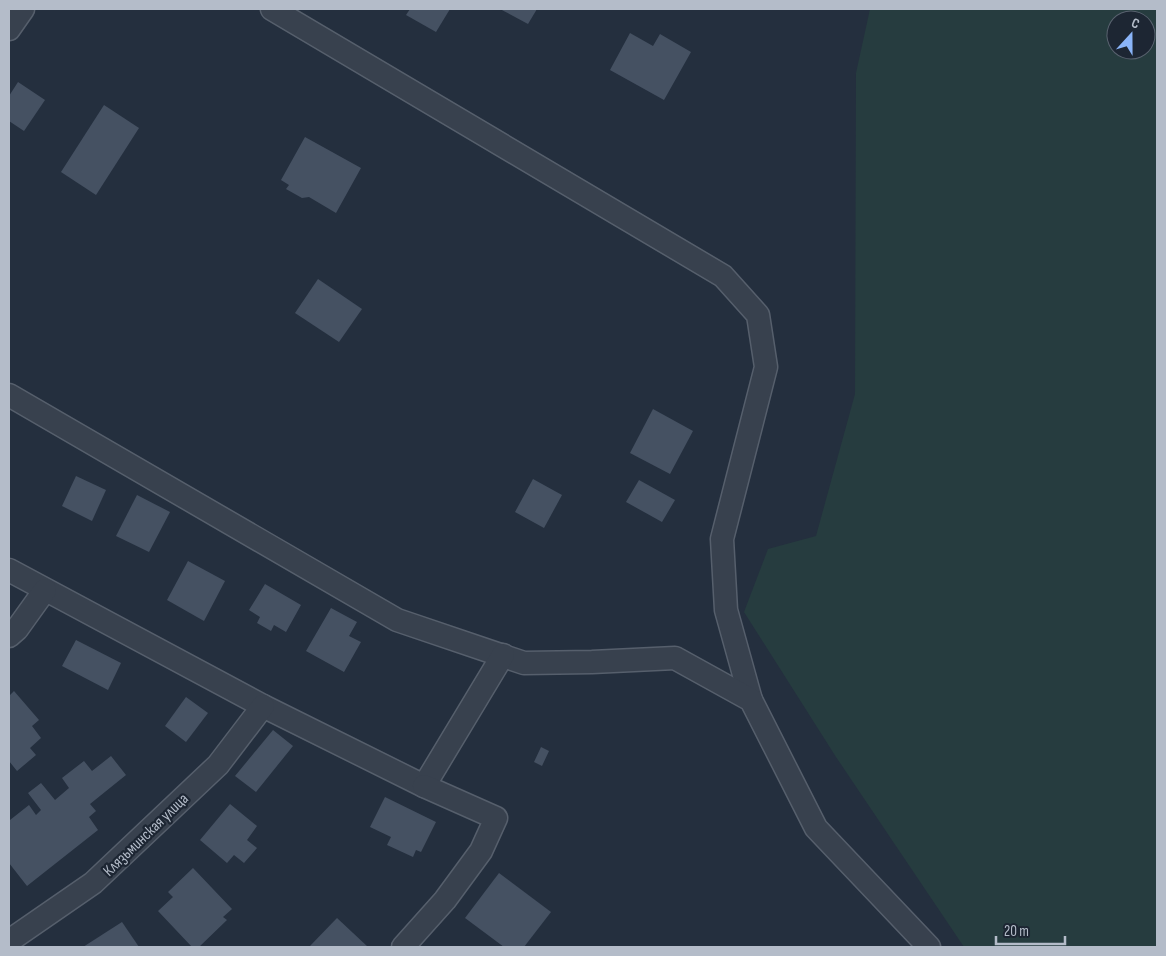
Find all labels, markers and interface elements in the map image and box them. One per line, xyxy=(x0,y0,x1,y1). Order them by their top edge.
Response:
north arrow xyxy=(1106,10,1156,60)
text: С xyxy=(1129,14,1142,33)
street label: Клязьминская улица xyxy=(99,790,193,881)
scale bar xyxy=(996,914,1065,946)
text: 20 m xyxy=(1004,922,1029,941)

